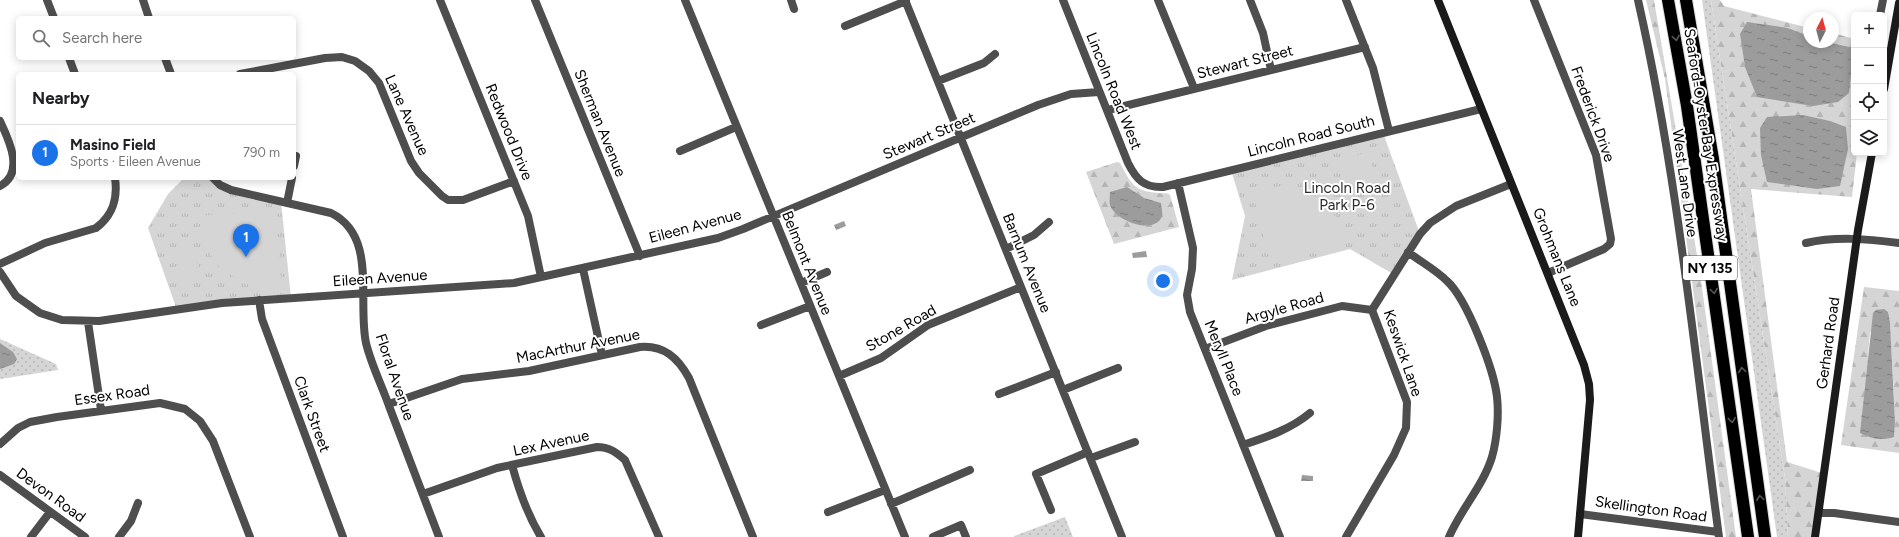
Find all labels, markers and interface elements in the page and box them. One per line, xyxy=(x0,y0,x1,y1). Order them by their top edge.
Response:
north arrow xyxy=(1803,12,1839,48)
map controls xyxy=(1851,12,1887,156)
button: + xyxy=(1851,12,1887,48)
search box xyxy=(16,16,296,60)
icon: search xyxy=(30,27,52,49)
street label: Seaford-Oyster Bay Expressway xyxy=(1680,27,1732,243)
text: Search here xyxy=(62,29,142,47)
street label: Lincoln Road West xyxy=(1082,30,1146,152)
one-way arrow xyxy=(1671,35,1679,41)
street label: Stewart Street xyxy=(1195,41,1295,83)
button: − xyxy=(1851,48,1887,84)
street label: Frederick Drive xyxy=(1567,64,1619,164)
street label: Sherman Avenue xyxy=(570,67,630,179)
street label: Lane Avenue xyxy=(381,72,433,158)
street label: Redwood Drive xyxy=(481,81,537,183)
button: locate xyxy=(1851,84,1887,120)
text: Nearby xyxy=(32,88,90,108)
street label: Stewart Street xyxy=(880,108,978,164)
street label: Lincoln Road South xyxy=(1246,111,1376,161)
button: layers xyxy=(1851,120,1887,156)
street label: West Lane Drive xyxy=(1669,128,1701,238)
text: Masino Field xyxy=(70,136,156,154)
text: 1 xyxy=(42,145,48,160)
text: 790 m xyxy=(243,145,280,160)
text: Sports · Eileen Avenue xyxy=(70,154,201,169)
park label: Lincoln Road Park P-6 xyxy=(1304,179,1390,214)
street label: Eileen Avenue xyxy=(647,205,743,247)
street label: Grohmans Lane xyxy=(1529,205,1585,309)
street label: Belmont Avenue xyxy=(778,208,836,318)
street label: Barnum Avenue xyxy=(999,211,1055,315)
pin: 1 xyxy=(233,224,259,257)
road number: NY 135 xyxy=(1683,256,1737,280)
street label: Eileen Avenue xyxy=(332,266,428,290)
your location xyxy=(1153,271,1173,291)
street label: Argyle Road xyxy=(1242,288,1326,328)
one-way arrow xyxy=(1709,288,1718,294)
street label: Gerhard Road xyxy=(1813,296,1843,390)
street label: Stone Road xyxy=(863,301,939,355)
street label: Keswick Lane xyxy=(1380,307,1426,399)
street label: Meryll Place xyxy=(1201,317,1247,399)
street label: MacArthur Avenue xyxy=(515,325,641,367)
street label: Floral Avenue xyxy=(372,331,418,423)
one-way arrow xyxy=(1738,367,1747,373)
street label: Clark Street xyxy=(290,373,334,455)
street label: Essex Road xyxy=(73,381,151,409)
one-way arrow xyxy=(1727,417,1736,423)
street label: Lex Avenue xyxy=(511,426,591,460)
street label: Devon Road xyxy=(13,464,89,526)
street label: Skellington Road xyxy=(1594,492,1708,526)
one-way arrow xyxy=(1756,495,1765,501)

